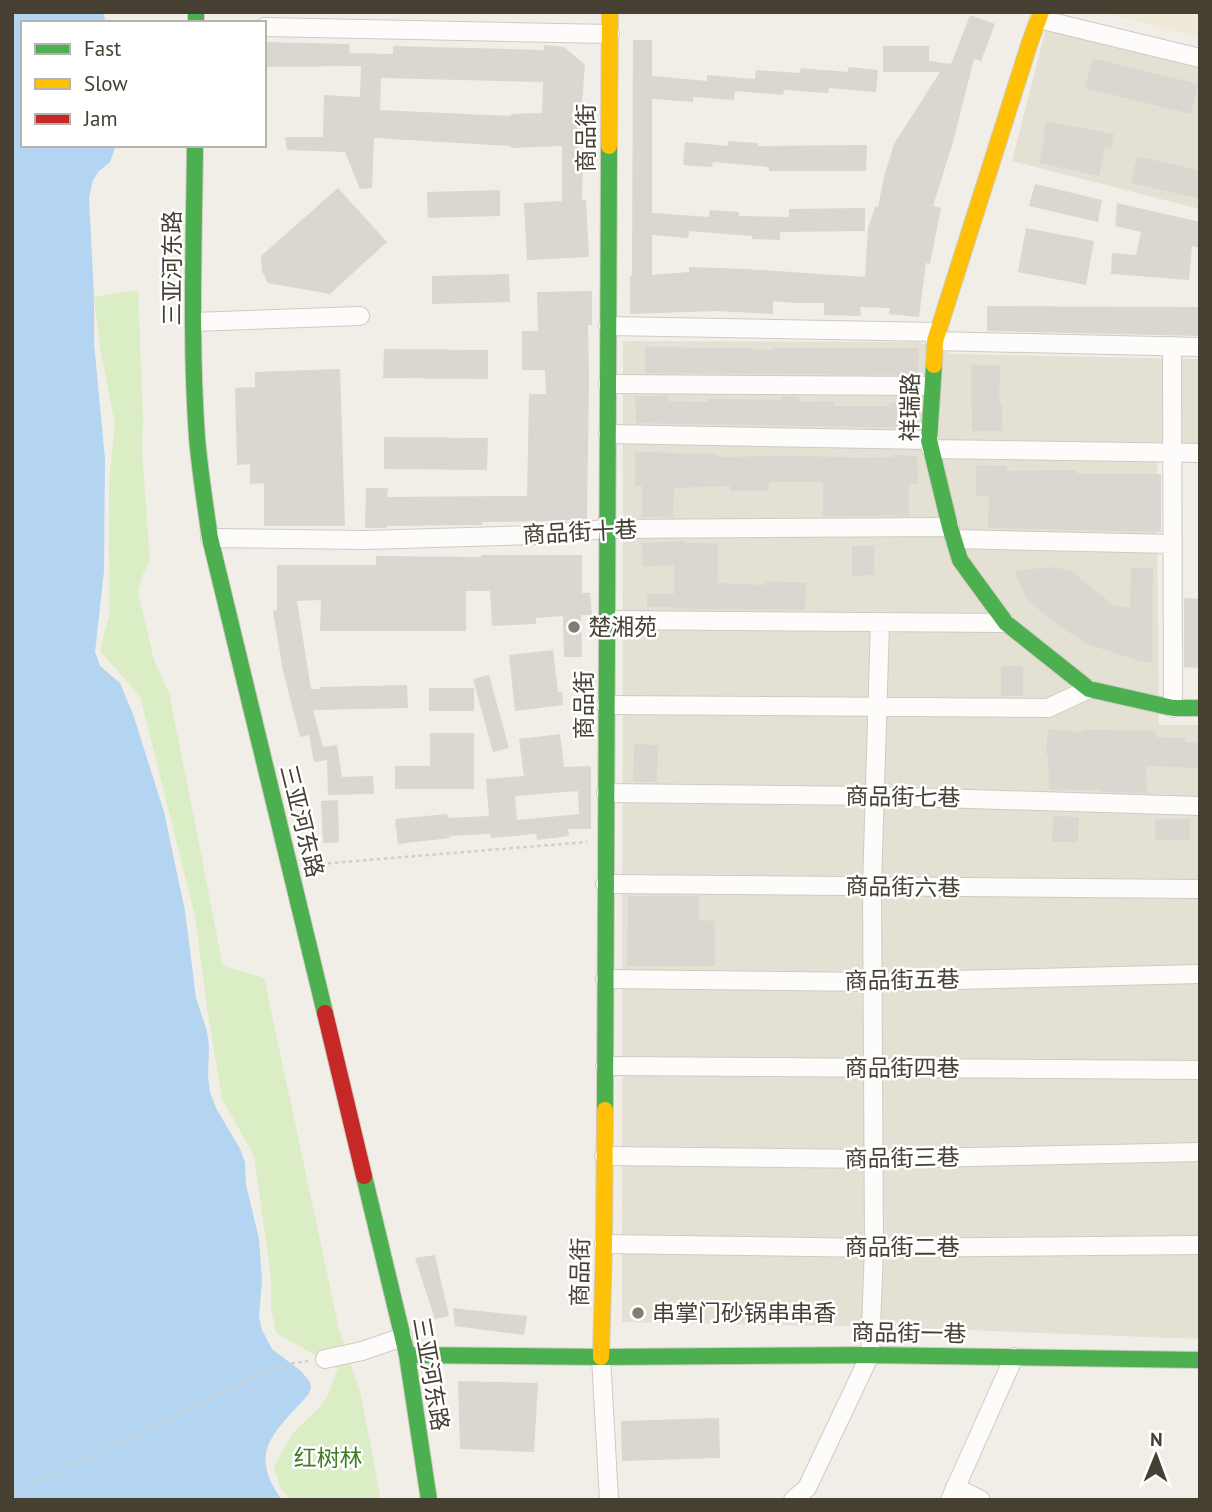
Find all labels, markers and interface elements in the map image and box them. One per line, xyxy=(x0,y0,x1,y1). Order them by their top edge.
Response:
legend xyxy=(21,21,266,147)
text: Fast xyxy=(84,35,121,62)
text: Slow xyxy=(84,70,128,97)
street label: 商品街 xyxy=(571,104,600,173)
text: Jam xyxy=(83,105,118,132)
street label: 三亚河东路 xyxy=(157,211,186,326)
street label: 祥瑞路 xyxy=(894,372,925,442)
street label: 商品街十巷 xyxy=(522,514,638,549)
place label: 楚湘苑 xyxy=(588,612,657,641)
marker: 楚湘苑 xyxy=(566,619,582,635)
street label: 商品街 xyxy=(569,671,598,740)
street label: 三亚河东路 xyxy=(275,762,330,880)
street label: 商品街七巷 xyxy=(845,781,961,812)
street label: 商品街六巷 xyxy=(845,871,961,902)
street label: 商品街五巷 xyxy=(844,964,960,995)
street label: 商品街四巷 xyxy=(845,1053,960,1082)
street label: 商品街三巷 xyxy=(844,1142,960,1173)
street label: 商品街二巷 xyxy=(845,1232,960,1261)
street label: 商品街 xyxy=(564,1237,595,1307)
place label: 串掌门砂锅串串香 xyxy=(652,1298,836,1327)
marker: 串掌门砂锅串串香 xyxy=(630,1305,646,1321)
street label: 三亚河东路 xyxy=(407,1315,456,1433)
street label: 商品街一巷 xyxy=(851,1317,967,1348)
north arrow xyxy=(1121,1421,1191,1491)
text: N xyxy=(1150,1427,1163,1451)
park label: 红树林 xyxy=(294,1443,363,1472)

